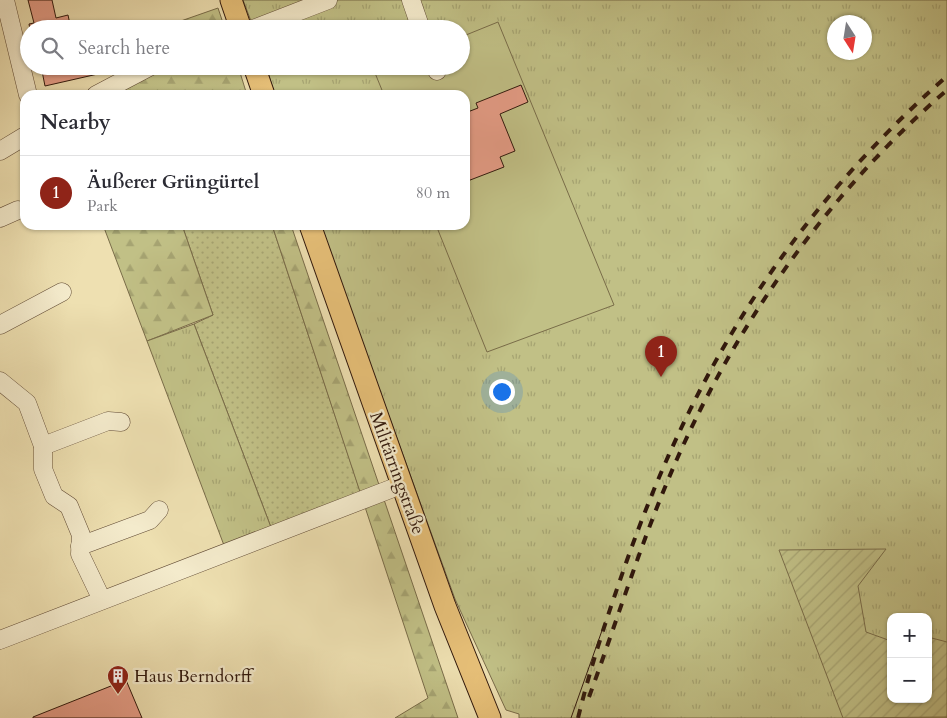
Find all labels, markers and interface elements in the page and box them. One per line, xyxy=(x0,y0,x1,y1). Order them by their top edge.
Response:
north arrow xyxy=(827,15,872,60)
search box xyxy=(20,20,470,75)
icon: search xyxy=(38,34,66,62)
text: Search here xyxy=(78,35,170,61)
text: Nearby xyxy=(40,108,111,137)
text: Äußerer Grüngürtel xyxy=(87,169,259,195)
text: 1 xyxy=(52,182,60,204)
text: 80 m xyxy=(416,182,450,204)
text: Park xyxy=(87,195,118,217)
pin: 1 xyxy=(645,336,677,377)
your location xyxy=(489,379,515,405)
street label: Militärringstraße xyxy=(363,408,431,538)
map controls xyxy=(887,613,932,703)
button: + xyxy=(887,613,932,658)
button: − xyxy=(887,658,932,703)
building icon: Haus Berndorff xyxy=(106,664,130,695)
place label: Haus Berndorff xyxy=(134,664,255,689)

